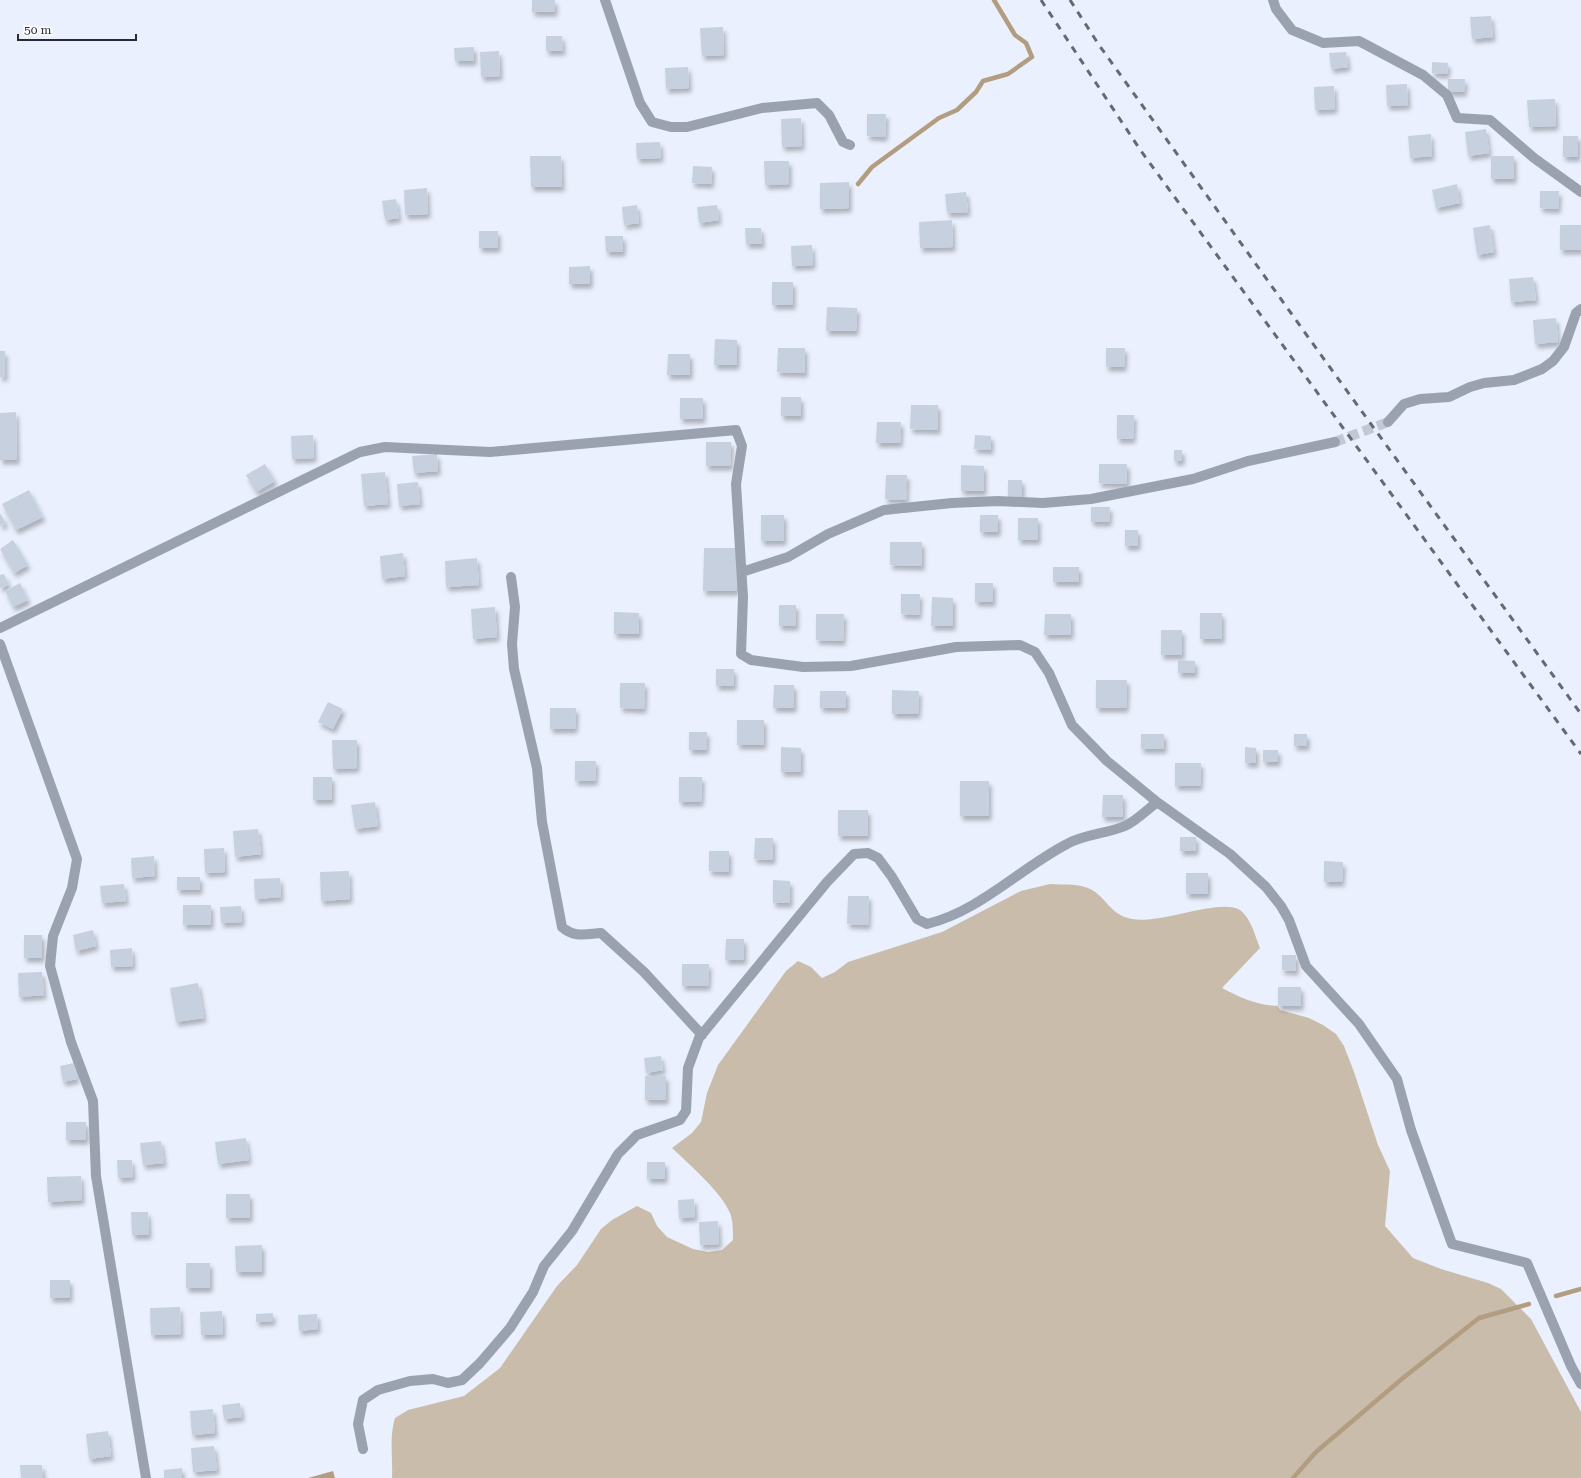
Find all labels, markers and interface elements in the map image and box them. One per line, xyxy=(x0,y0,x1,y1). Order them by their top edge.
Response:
scale bar xyxy=(18,16,136,42)
text: 50 m xyxy=(24,23,51,37)

